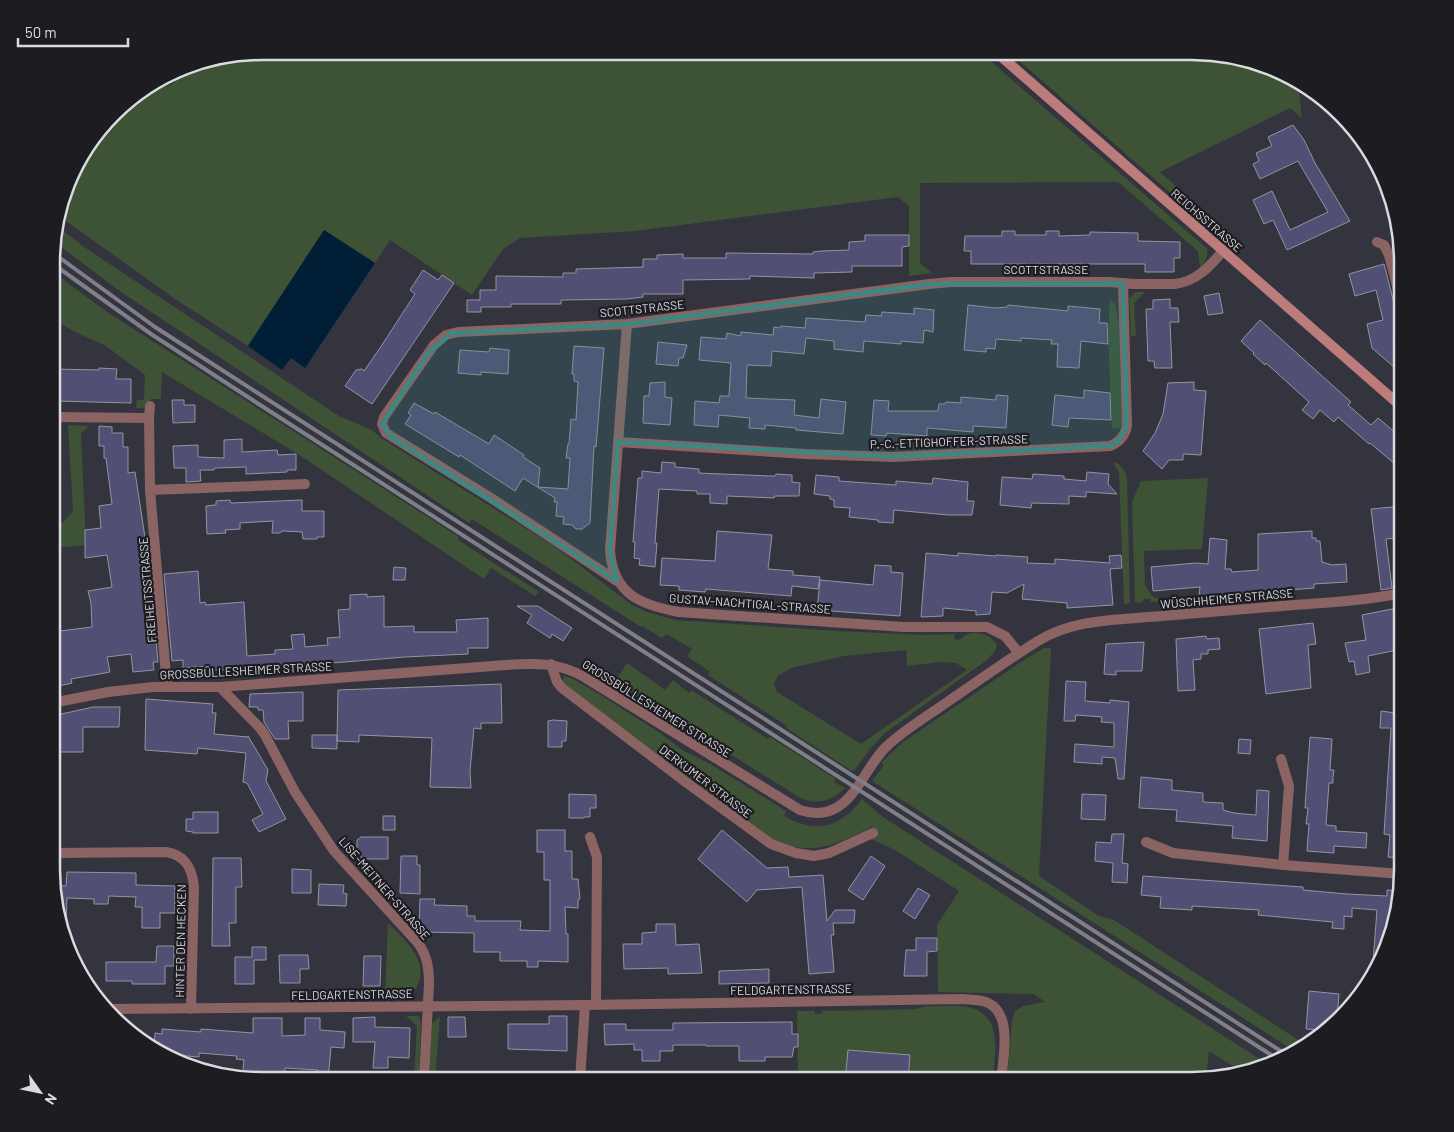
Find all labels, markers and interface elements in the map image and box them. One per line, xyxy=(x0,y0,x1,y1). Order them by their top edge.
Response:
scale bar xyxy=(18,15,128,47)
text: 50 m xyxy=(25,23,57,41)
street label: REICHSSTRASSE xyxy=(1169,185,1245,255)
street label: SCOTTSTRASSE xyxy=(1004,262,1088,276)
street label: SCOTTSTRASSE xyxy=(599,297,685,319)
street label: P.-C.-ETTIGHOFFER-STRASSE xyxy=(869,431,1029,451)
street label: FREIHEITSSTRASSE xyxy=(135,537,159,643)
street label: WÜSCHHEIMER STRASSE xyxy=(1160,585,1294,611)
street label: GUSTAV-NACHTIGAL-STRASSE xyxy=(669,590,831,616)
street label: GROSSBÜLLESHEIMER STRASSE xyxy=(580,656,734,760)
street label: GROSSBÜLLESHEIMER STRASSE xyxy=(159,658,333,682)
street label: DERKUMER STRASSE xyxy=(657,742,755,820)
street label: LISE-MEITNER-STRASSE xyxy=(337,834,433,942)
street label: HINTER DEN HECKEN xyxy=(172,884,188,998)
street label: FELDGARTENSTRASSE xyxy=(730,981,852,997)
street label: FELDGARTENSTRASSE xyxy=(291,986,413,1002)
north arrow xyxy=(15,1067,65,1117)
text: N xyxy=(42,1091,61,1108)

